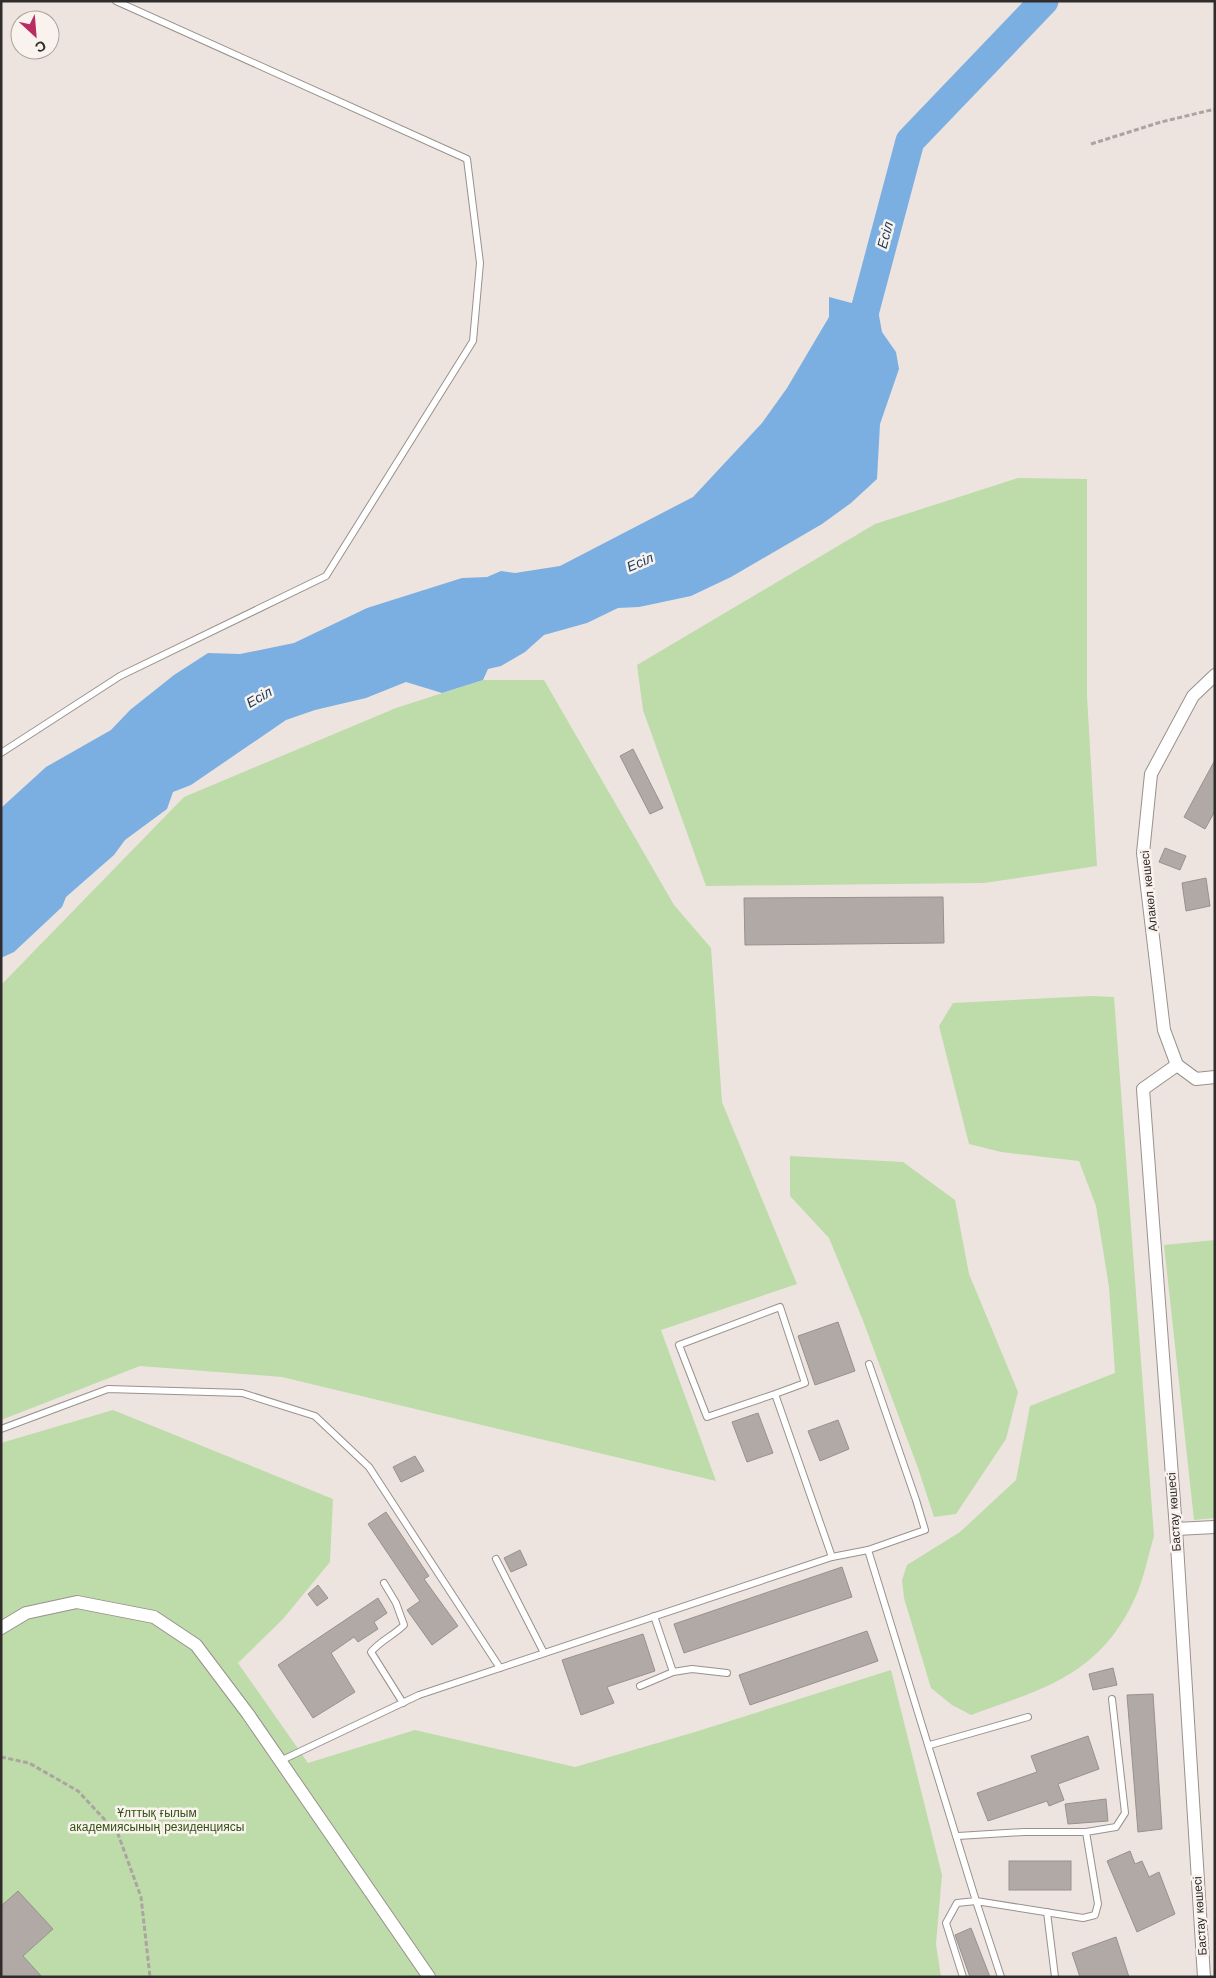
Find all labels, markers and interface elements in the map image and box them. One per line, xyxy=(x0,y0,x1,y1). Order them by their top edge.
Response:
north arrow xyxy=(10,10,60,60)
text: С xyxy=(33,37,49,56)
water label: Есіл xyxy=(874,220,896,250)
water label: Есіл xyxy=(624,549,656,575)
water label: Есіл xyxy=(243,683,275,711)
street label: Алакөл көшесі xyxy=(1138,850,1160,932)
street label: Бастау көшесі xyxy=(1164,1472,1184,1552)
park label: Ұлттық ғылым академиясының резиденциясы xyxy=(70,1806,244,1834)
street label: Бастау көшесі xyxy=(1190,1876,1210,1956)

